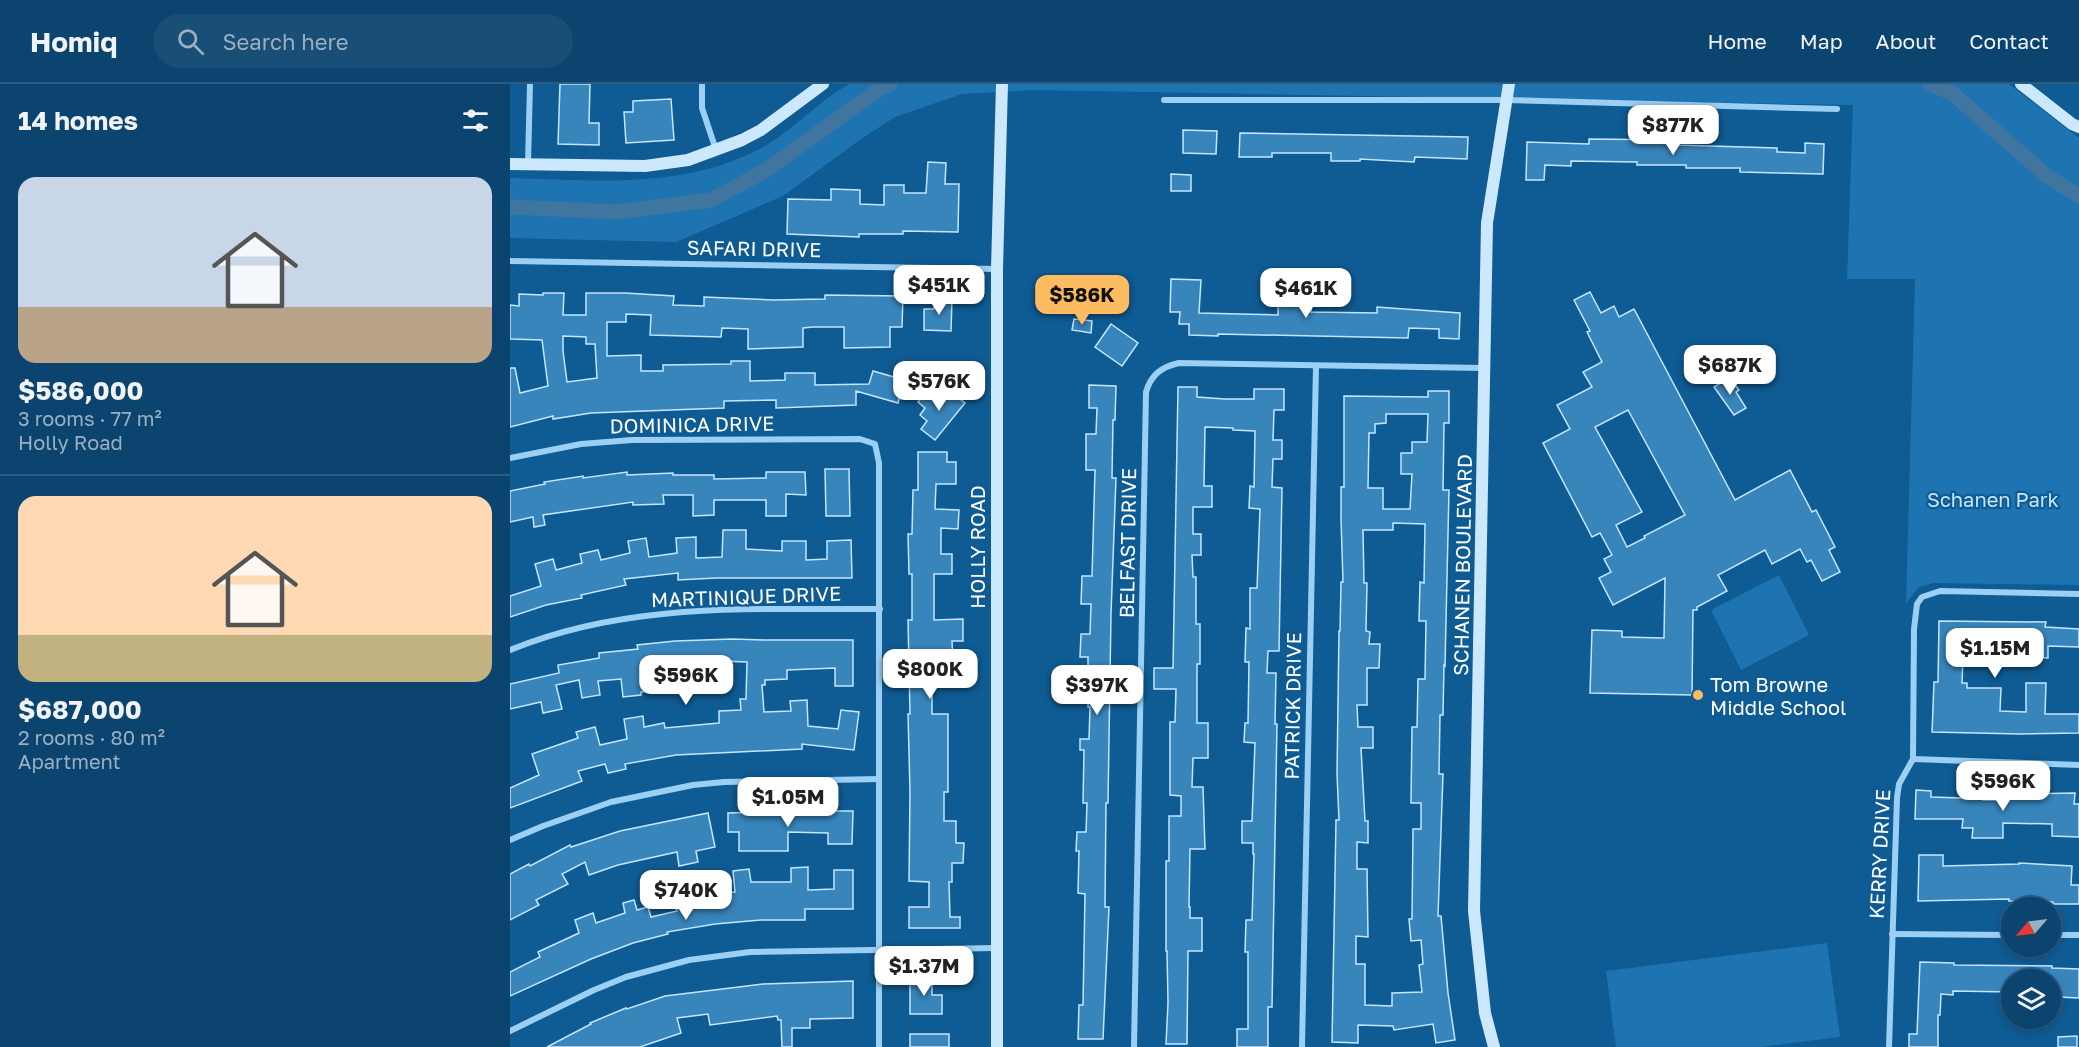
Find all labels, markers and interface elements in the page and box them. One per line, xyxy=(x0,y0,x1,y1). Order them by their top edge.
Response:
search box xyxy=(153,14,573,68)
text: Homiq xyxy=(30,25,117,58)
icon: search xyxy=(174,25,207,58)
text: Search here xyxy=(222,28,349,55)
text: Home xyxy=(1707,28,1767,54)
text: Map xyxy=(1800,28,1843,54)
text: About xyxy=(1876,28,1936,54)
text: Contact xyxy=(1969,28,2049,54)
icon: filters xyxy=(459,104,492,137)
text: 14 homes xyxy=(18,105,138,136)
pin: $877K xyxy=(1631,105,1715,156)
text: $877K xyxy=(1642,112,1704,136)
icon: home xyxy=(201,216,309,324)
street label: SAFARI DRIVE xyxy=(687,235,821,261)
pin: $451K xyxy=(897,265,981,316)
pin: $461K xyxy=(1264,268,1348,319)
text: $451K xyxy=(908,272,970,296)
pin: $586K xyxy=(1040,275,1124,326)
text: $461K xyxy=(1274,275,1338,299)
text: $586K xyxy=(1049,282,1115,306)
pin: $687K xyxy=(1688,345,1772,396)
text: $687K xyxy=(1698,352,1762,376)
pin: $576K xyxy=(897,361,981,412)
text: $576K xyxy=(907,368,971,392)
text: $586,000 xyxy=(18,375,143,406)
text: 3 rooms · 77 m² xyxy=(18,406,162,430)
street label: DOMINICA DRIVE xyxy=(609,411,775,437)
text: Holly Road xyxy=(18,430,123,454)
street label: SCHANEN BOULEVARD xyxy=(1448,454,1476,676)
street label: BELFAST DRIVE xyxy=(1114,468,1140,618)
street label: HOLLY ROAD xyxy=(965,485,989,609)
park label: Schanen Park xyxy=(1927,487,2059,511)
icon: home xyxy=(201,535,309,643)
street label: MARTINIQUE DRIVE xyxy=(651,581,841,611)
pin: $1.15M xyxy=(1946,628,2044,679)
street label: PATRICK DRIVE xyxy=(1279,632,1305,780)
text: $1.15M xyxy=(1960,635,2030,659)
pin: $800K xyxy=(888,649,972,700)
pin: $596K xyxy=(644,655,728,706)
text: $800K xyxy=(897,656,963,680)
text: $596K xyxy=(653,662,719,686)
pin: $397K xyxy=(1055,665,1139,716)
text: $397K xyxy=(1065,672,1129,696)
place label: Tom Browne Middle School xyxy=(1710,672,1846,719)
marker: Tom Browne Middle School xyxy=(1691,688,1705,702)
text: $687,000 xyxy=(18,694,142,725)
text: 2 rooms · 80 m² xyxy=(18,725,165,749)
text: Apartment xyxy=(18,749,121,773)
pin: $596K xyxy=(1961,761,2045,812)
text: $596K xyxy=(1970,768,2036,792)
pin: $1.05M xyxy=(739,777,837,828)
text: $1.05M xyxy=(751,784,825,808)
street label: KERRY DRIVE xyxy=(1864,789,1894,919)
pin: $740K xyxy=(644,870,728,921)
text: $740K xyxy=(654,877,718,901)
north arrow xyxy=(2001,897,2061,957)
map controls xyxy=(2001,897,2061,1029)
pin: $1.37M xyxy=(875,946,973,997)
text: $1.37M xyxy=(889,953,960,977)
button: layers xyxy=(2001,969,2061,1029)

